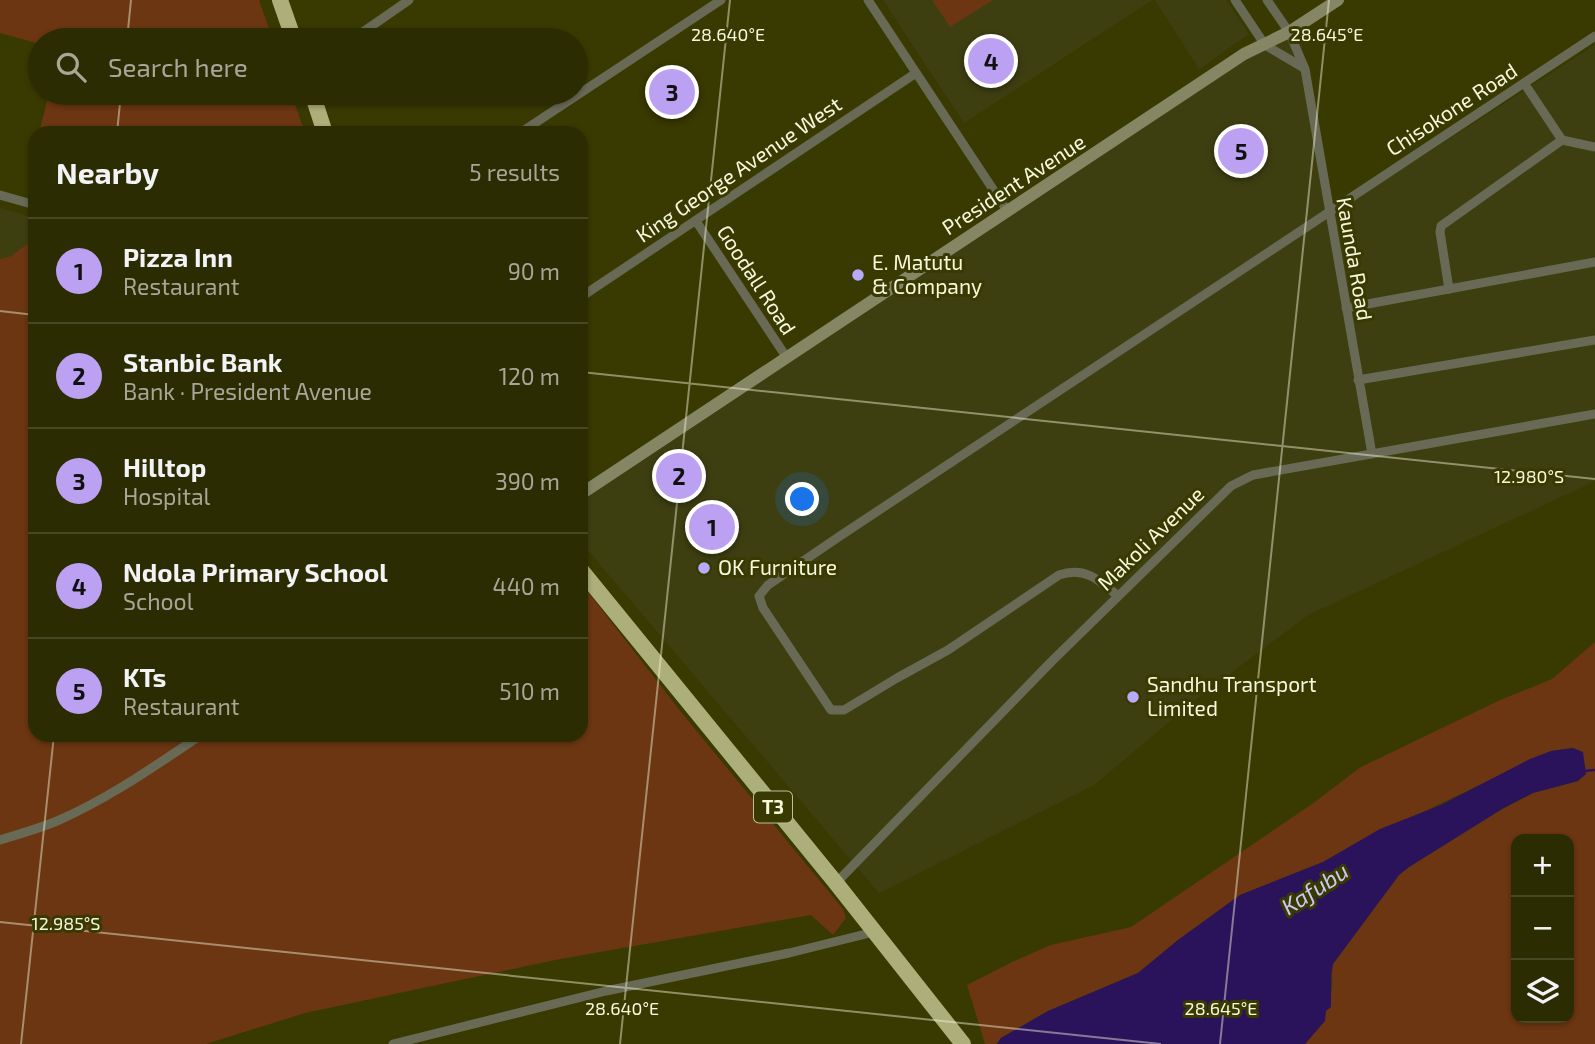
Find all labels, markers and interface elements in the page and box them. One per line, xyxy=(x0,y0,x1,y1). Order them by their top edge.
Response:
text: 28.640°E xyxy=(691,23,765,45)
text: 28.645°E xyxy=(1291,23,1363,45)
search box xyxy=(28,28,588,105)
pin: 4 xyxy=(968,35,1014,87)
icon: search xyxy=(52,48,90,86)
text: Search here xyxy=(108,51,248,82)
street label: Chisokone Road xyxy=(1381,57,1521,160)
pin: 3 xyxy=(649,66,695,118)
street label: King George Avenue West xyxy=(631,91,846,247)
pin: 5 xyxy=(1218,125,1264,177)
street label: President Avenue xyxy=(937,128,1090,239)
text: Nearby xyxy=(56,154,159,190)
text: 5 results xyxy=(469,158,560,186)
street label: Kaunda Road xyxy=(1332,195,1379,322)
street label: Goodall Road xyxy=(713,220,802,339)
text: Pizza Inn xyxy=(123,241,233,272)
place label: E. Matutu & Company xyxy=(872,249,982,298)
text: 1 xyxy=(74,257,84,285)
text: 90 m xyxy=(508,257,560,285)
marker: E. Matutu & Company xyxy=(850,267,866,283)
text: Restaurant xyxy=(123,272,240,300)
text: Stanbic Bank xyxy=(123,346,282,377)
text: 2 xyxy=(72,362,86,390)
text: 120 m xyxy=(499,362,560,390)
text: Bank · President Avenue xyxy=(123,377,372,405)
pin: 2 xyxy=(656,450,702,502)
text: Hilltop xyxy=(123,451,206,482)
text: 12.980°S xyxy=(1494,465,1564,487)
text: 3 xyxy=(72,467,86,495)
text: 390 m xyxy=(495,467,560,495)
street label: Makoli Avenue xyxy=(1092,481,1208,595)
text: Hospital xyxy=(123,482,210,510)
your location xyxy=(785,482,819,516)
pin: 1 xyxy=(689,501,735,553)
place label: OK Furniture xyxy=(718,554,837,579)
text: Ndola Primary School xyxy=(123,556,388,587)
marker: OK Furniture xyxy=(696,560,712,576)
text: 4 xyxy=(72,572,86,600)
text: 440 m xyxy=(493,572,560,600)
text: School xyxy=(123,587,193,615)
text: KTs xyxy=(123,661,166,692)
place label: Sandhu Transport Limited xyxy=(1147,671,1317,720)
text: 5 xyxy=(73,677,85,705)
text: 510 m xyxy=(499,677,560,705)
marker: Sandhu Transport Limited xyxy=(1125,689,1141,705)
text: Restaurant xyxy=(123,692,240,720)
road number: T3 xyxy=(754,792,792,822)
map controls xyxy=(1511,834,1574,1023)
button: + xyxy=(1511,834,1574,897)
water label: Kafubu xyxy=(1276,856,1353,920)
button: − xyxy=(1511,897,1574,960)
text: 12.985°S xyxy=(32,912,100,934)
button: layers xyxy=(1511,960,1574,1023)
text: 28.640°E xyxy=(585,997,659,1019)
text: 28.645°E xyxy=(1185,997,1257,1019)

